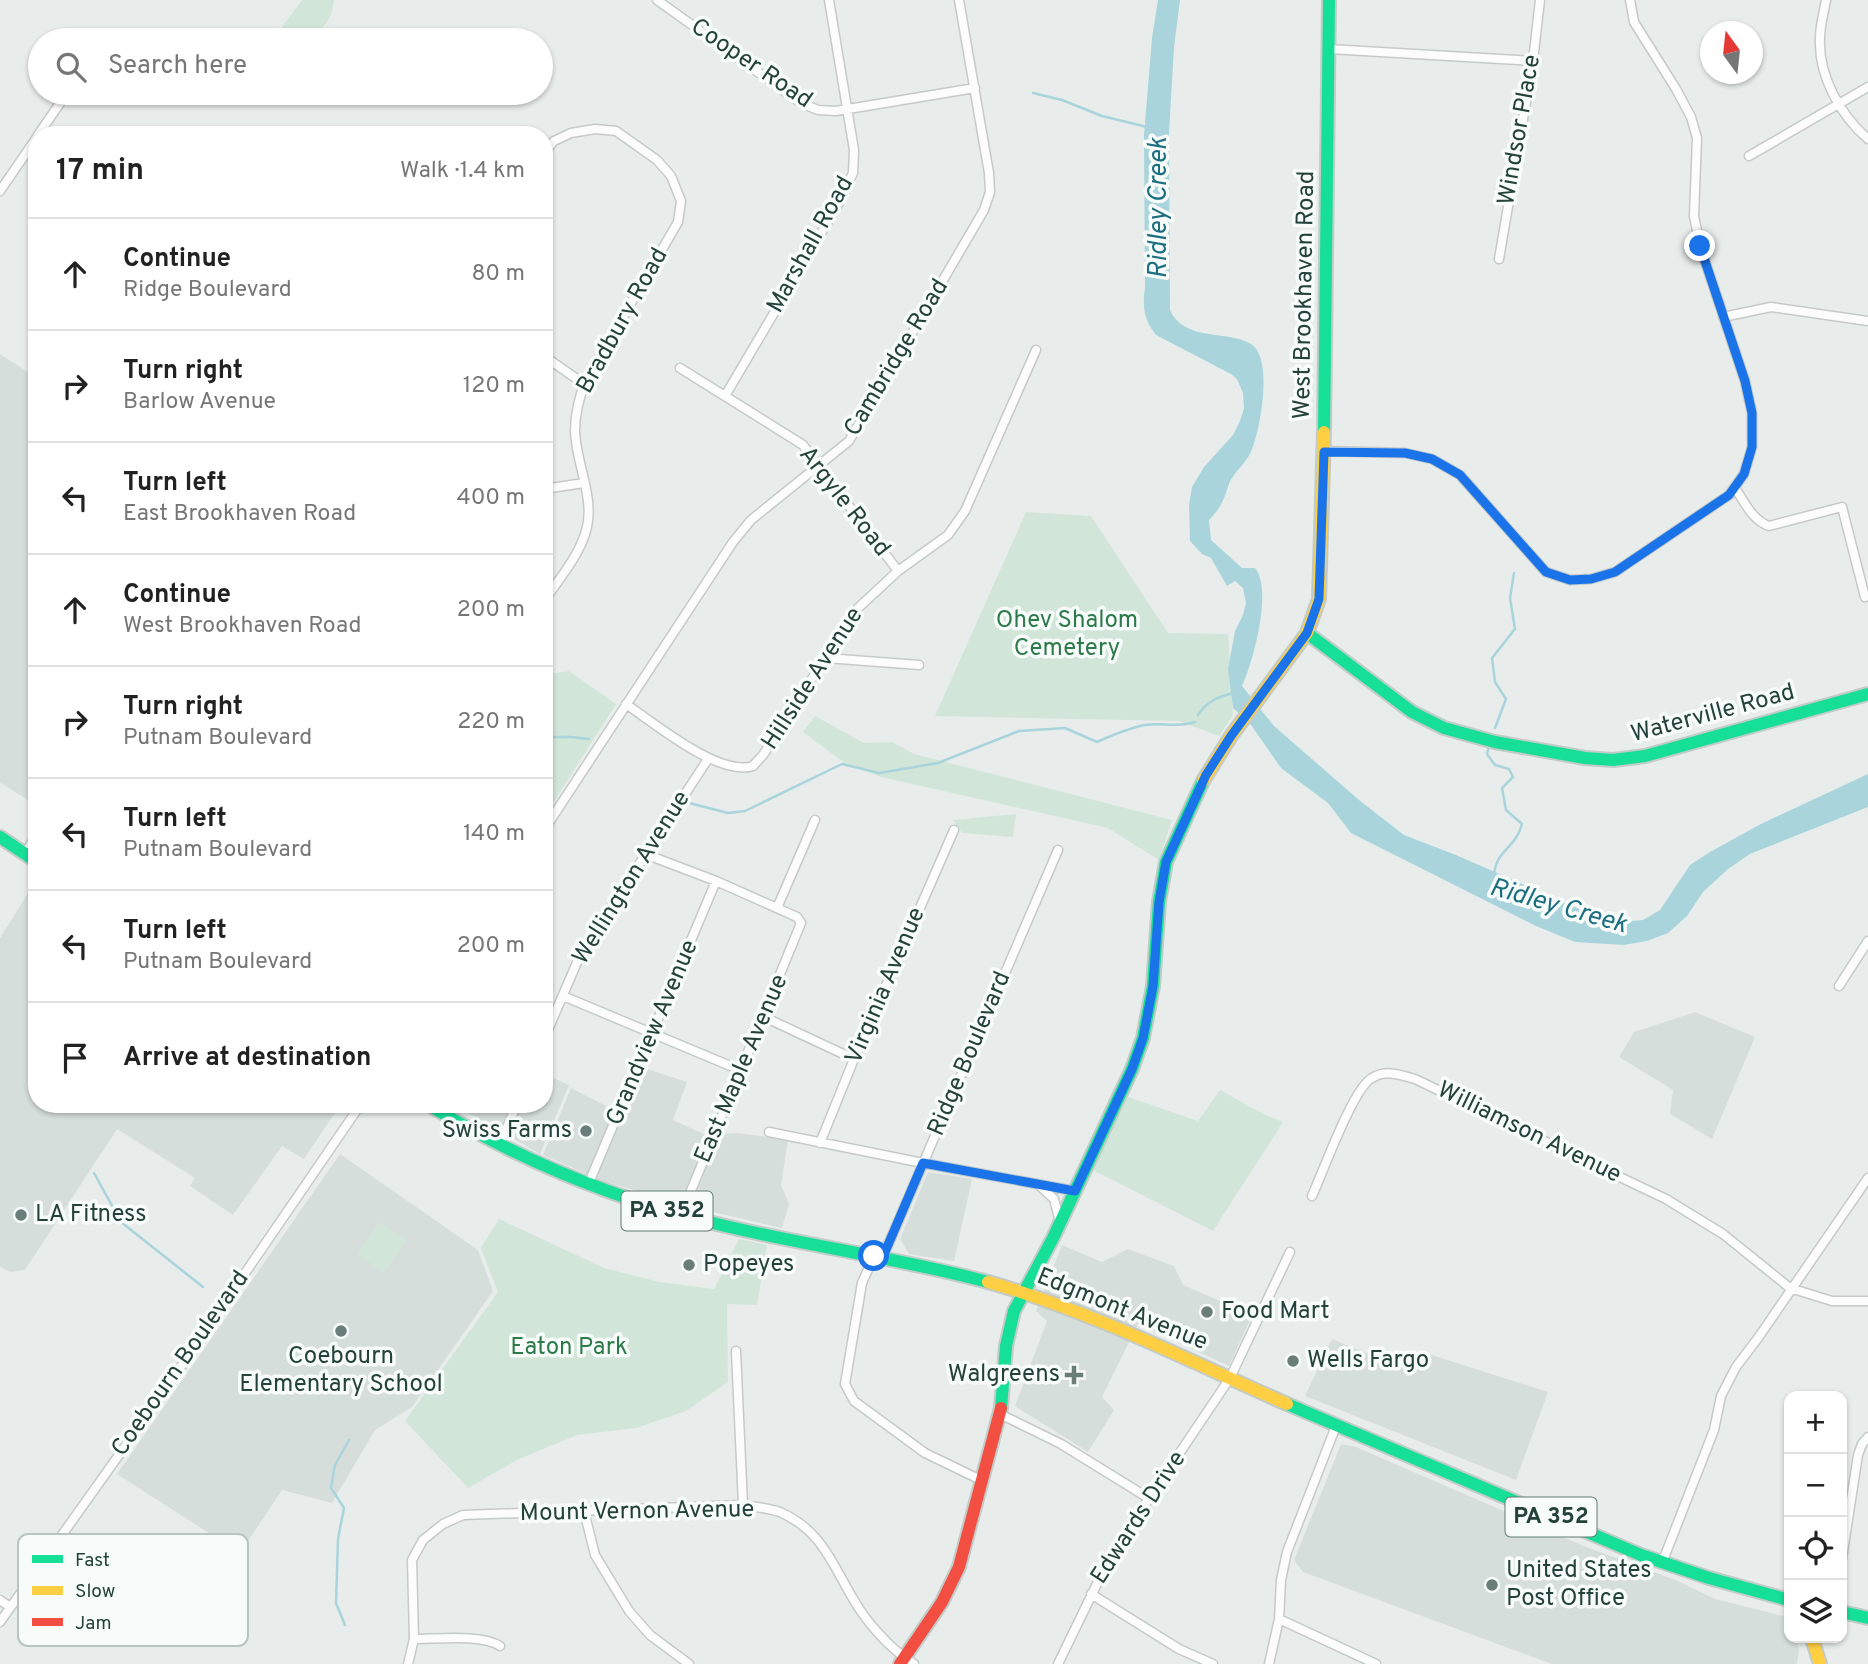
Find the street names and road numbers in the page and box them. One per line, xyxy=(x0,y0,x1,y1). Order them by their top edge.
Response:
street label: Cooper Road xyxy=(684,12,818,116)
street label: Windsor Place xyxy=(1492,52,1548,208)
street label: West Brookhaven Road xyxy=(1288,170,1322,420)
street label: Marshall Road xyxy=(761,171,861,319)
street label: Bradbury Road xyxy=(571,243,675,399)
street label: Cambridge Road xyxy=(838,274,956,442)
street label: Argyle Road xyxy=(792,441,896,563)
street label: Hillside Avenue xyxy=(756,602,870,756)
street label: Waterville Road xyxy=(1628,678,1798,750)
street label: Wellington Avenue xyxy=(567,786,697,970)
street label: Virginia Avenue xyxy=(840,903,932,1069)
street label: Grandview Avenue xyxy=(600,936,706,1130)
street label: Ridge Boulevard xyxy=(922,967,1018,1141)
street label: East Maple Avenue xyxy=(689,970,795,1168)
street label: Williamson Avenue xyxy=(1432,1075,1626,1191)
road number: PA 352 xyxy=(622,1192,712,1230)
street label: Edgmont Avenue xyxy=(1032,1262,1212,1358)
street label: Coebourn Boulevard xyxy=(106,1265,256,1463)
street label: Edwards Drive xyxy=(1085,1446,1193,1590)
street label: Mount Vernon Avenue xyxy=(519,1495,755,1529)
road number: PA 352 xyxy=(1506,1498,1596,1536)

